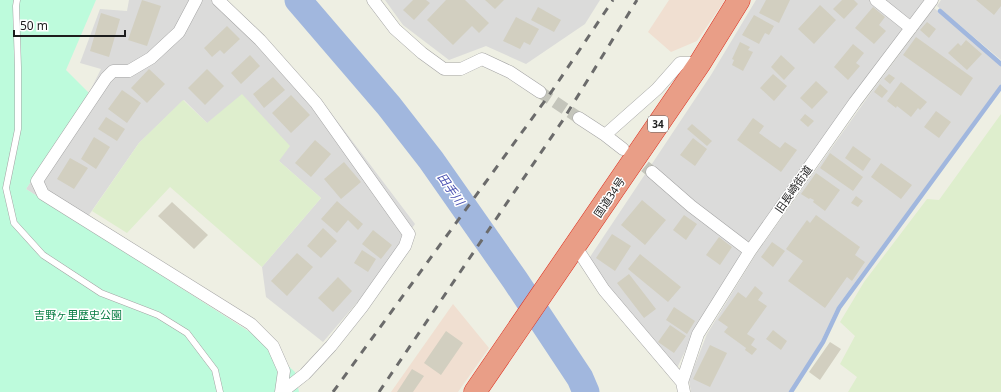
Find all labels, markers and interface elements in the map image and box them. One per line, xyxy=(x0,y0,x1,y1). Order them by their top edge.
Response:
scale bar xyxy=(14,12,125,38)
text: 50 m xyxy=(20,17,48,34)
road number: 34 xyxy=(648,116,668,132)
street label: 旧長崎街道 xyxy=(771,162,815,216)
water label: 田手川 xyxy=(434,169,469,210)
street label: 国道34号 xyxy=(590,174,628,220)
park label: 吉野ヶ里歴史公園 xyxy=(34,307,122,322)

